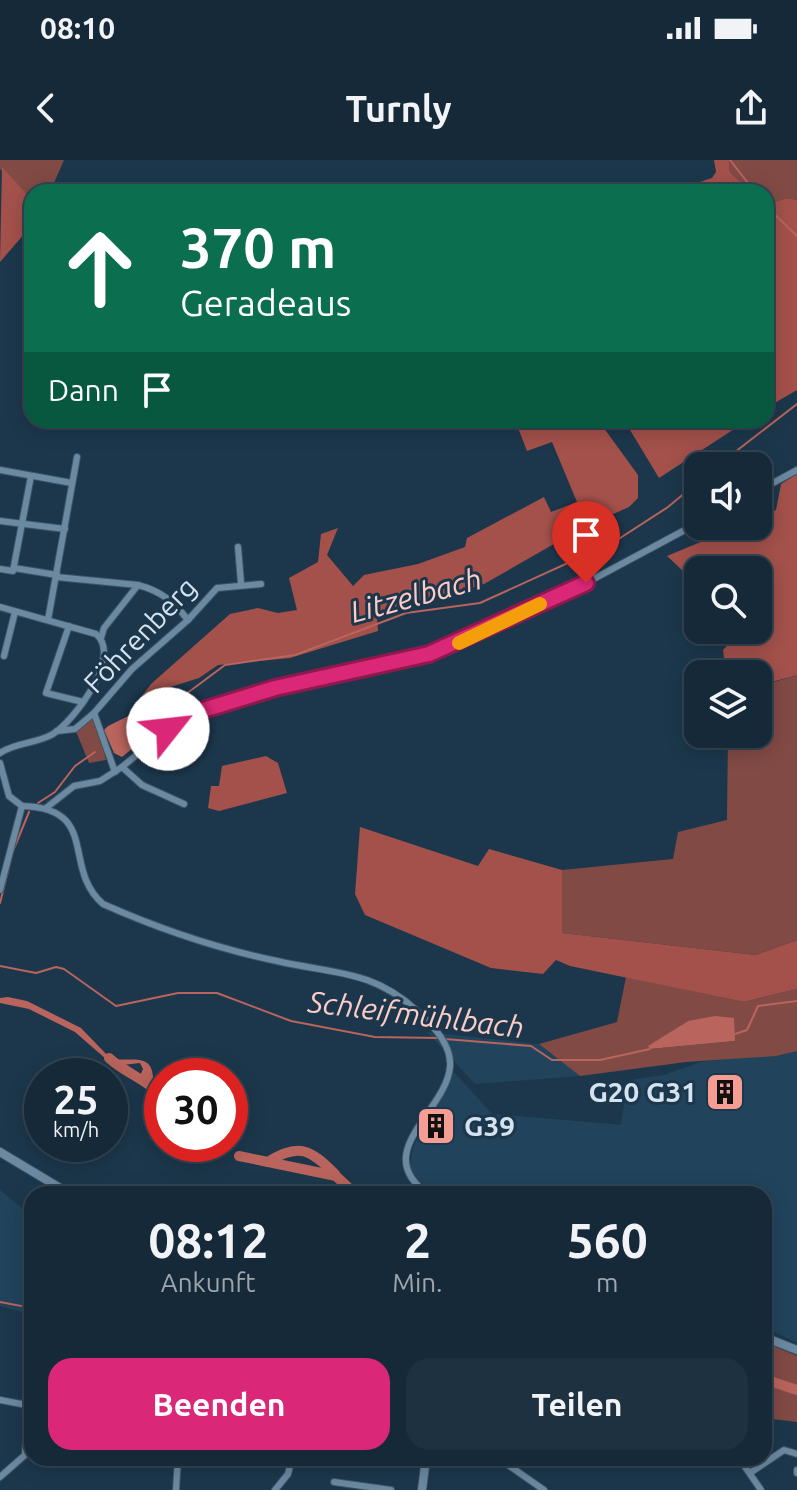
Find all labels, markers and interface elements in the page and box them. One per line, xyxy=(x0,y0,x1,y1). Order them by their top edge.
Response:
text: 08:10 xyxy=(40,11,115,45)
icon: back xyxy=(24,86,68,130)
icon: share xyxy=(729,86,773,130)
text: Turnly xyxy=(345,88,452,129)
icon: ahead xyxy=(48,216,152,320)
text: 370 m xyxy=(180,216,336,279)
text: Geradeaus xyxy=(180,282,351,323)
icon: arrive xyxy=(135,368,179,412)
text: Dann xyxy=(48,373,119,407)
map controls xyxy=(684,452,772,748)
button: sound xyxy=(684,452,772,540)
pin xyxy=(552,501,620,583)
icon: arrive xyxy=(564,513,608,557)
button: search xyxy=(684,556,772,644)
water label: Litzelbach xyxy=(346,561,485,629)
street label: Föhrenberg xyxy=(77,571,202,699)
button: layers xyxy=(684,660,772,748)
position arrow xyxy=(126,687,210,771)
water label: Schleifmühlbach xyxy=(305,984,526,1044)
speed limit sign: 30 xyxy=(144,1058,248,1162)
building icon: G20 G31 xyxy=(704,1071,746,1113)
place label: G20 G31 xyxy=(588,1076,697,1107)
text: 25 xyxy=(53,1077,99,1122)
building icon: G39 xyxy=(415,1105,457,1147)
place label: G39 xyxy=(464,1110,515,1141)
text: km/h xyxy=(53,1118,99,1141)
text: 08:12 xyxy=(148,1213,268,1267)
text: 2 xyxy=(404,1213,431,1267)
text: 560 xyxy=(567,1213,648,1267)
text: Ankunft xyxy=(161,1268,256,1297)
text: Min. xyxy=(392,1268,443,1297)
text: m xyxy=(596,1268,618,1297)
button: Beenden xyxy=(48,1358,390,1450)
button: Teilen xyxy=(406,1358,748,1450)

